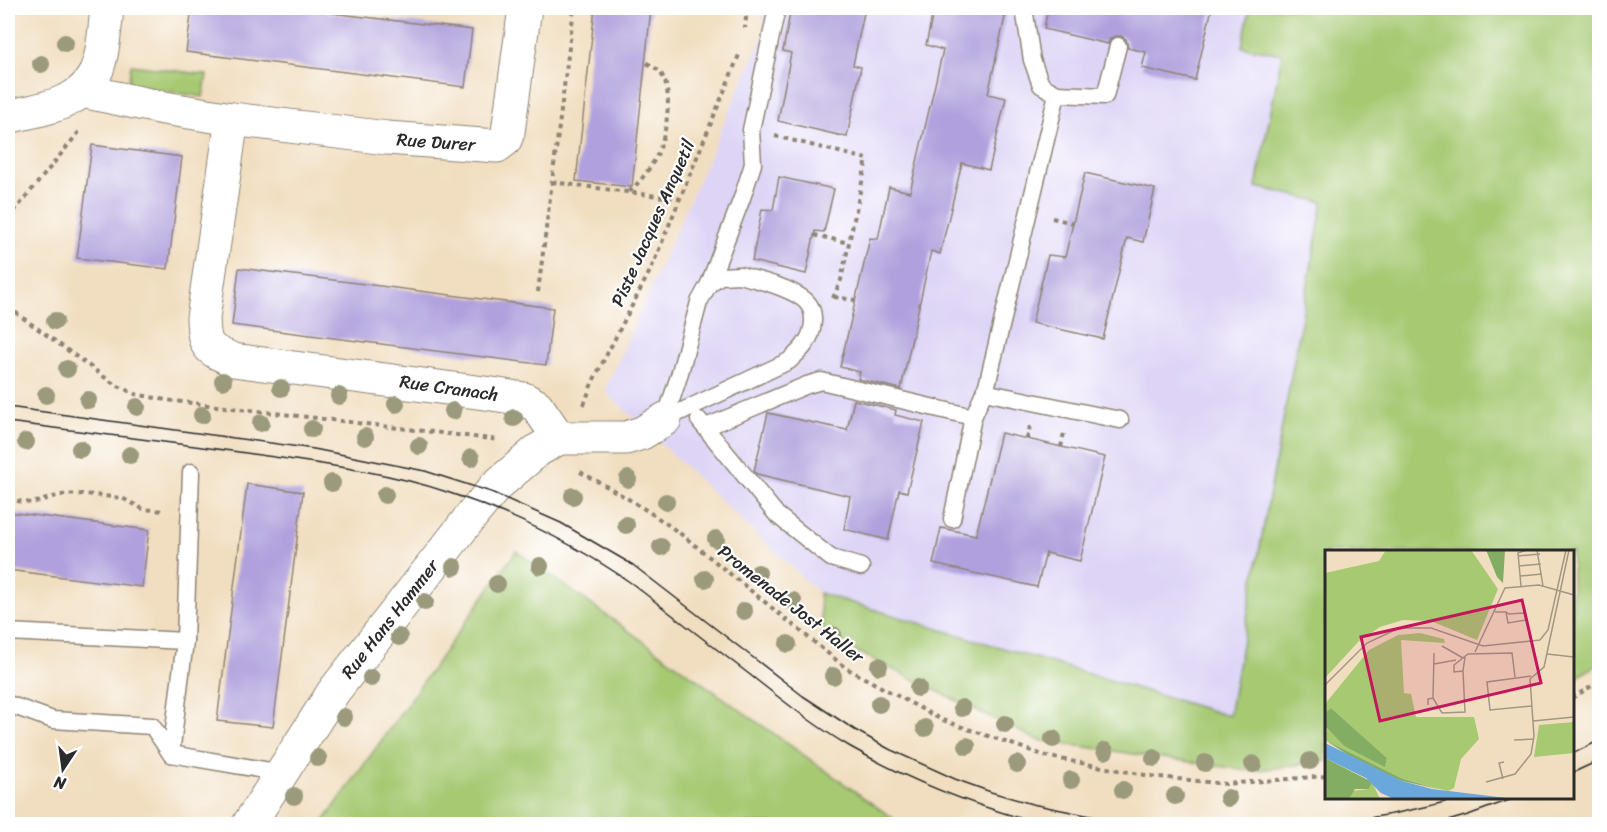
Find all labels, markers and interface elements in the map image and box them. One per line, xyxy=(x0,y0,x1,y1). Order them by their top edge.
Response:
street label: Rue Durer xyxy=(396,123,478,161)
street label: Piste Jacques Anquetil xyxy=(602,133,705,312)
street label: Rue Cranach xyxy=(398,365,500,411)
street label: Promenade Jost Haller xyxy=(711,536,873,673)
inset map xyxy=(1325,550,1574,799)
street label: Rue Hans Hammer xyxy=(333,551,448,686)
north arrow xyxy=(33,739,93,799)
text: N xyxy=(50,768,69,799)

